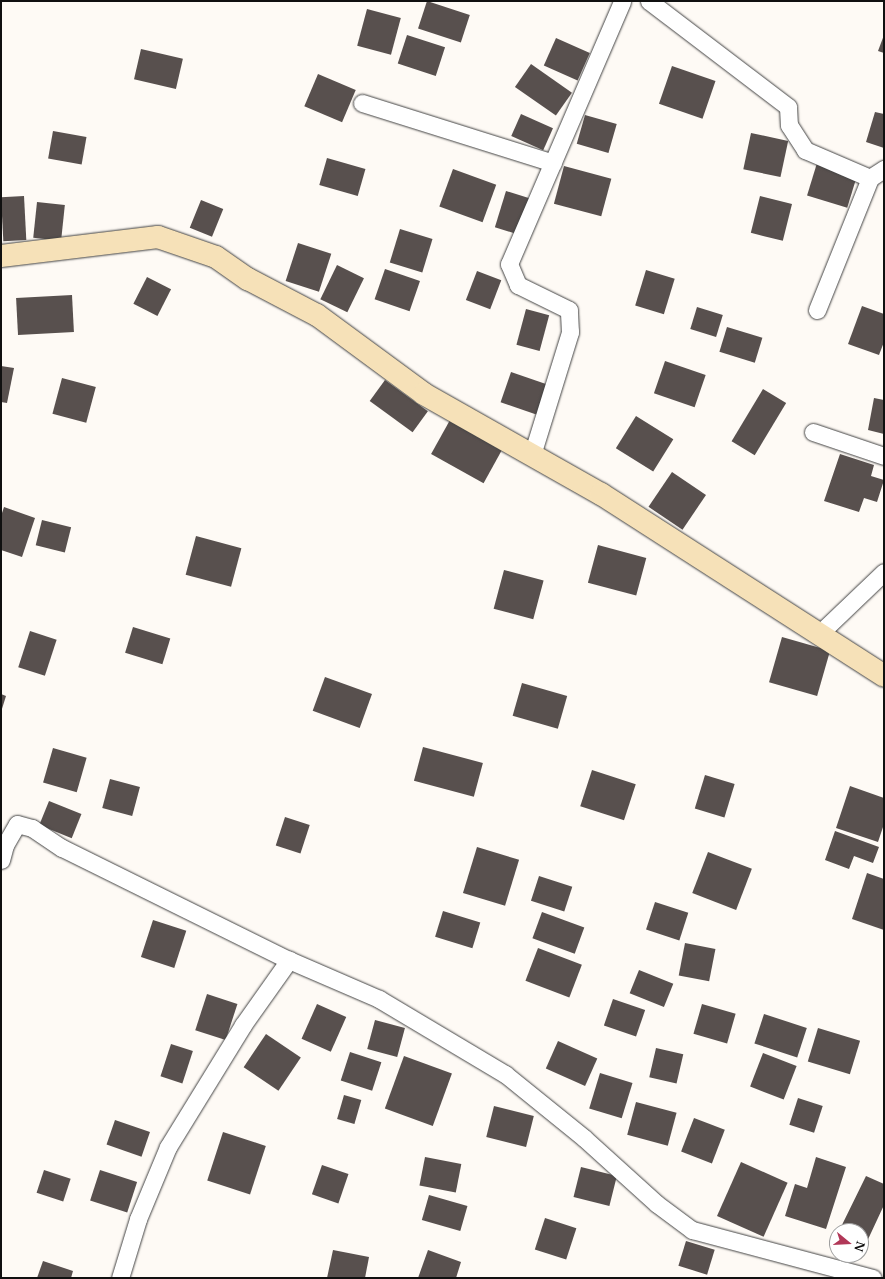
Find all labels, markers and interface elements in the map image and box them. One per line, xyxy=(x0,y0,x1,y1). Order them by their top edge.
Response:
north arrow xyxy=(829,1223,869,1263)
text: N xyxy=(851,1239,868,1253)

